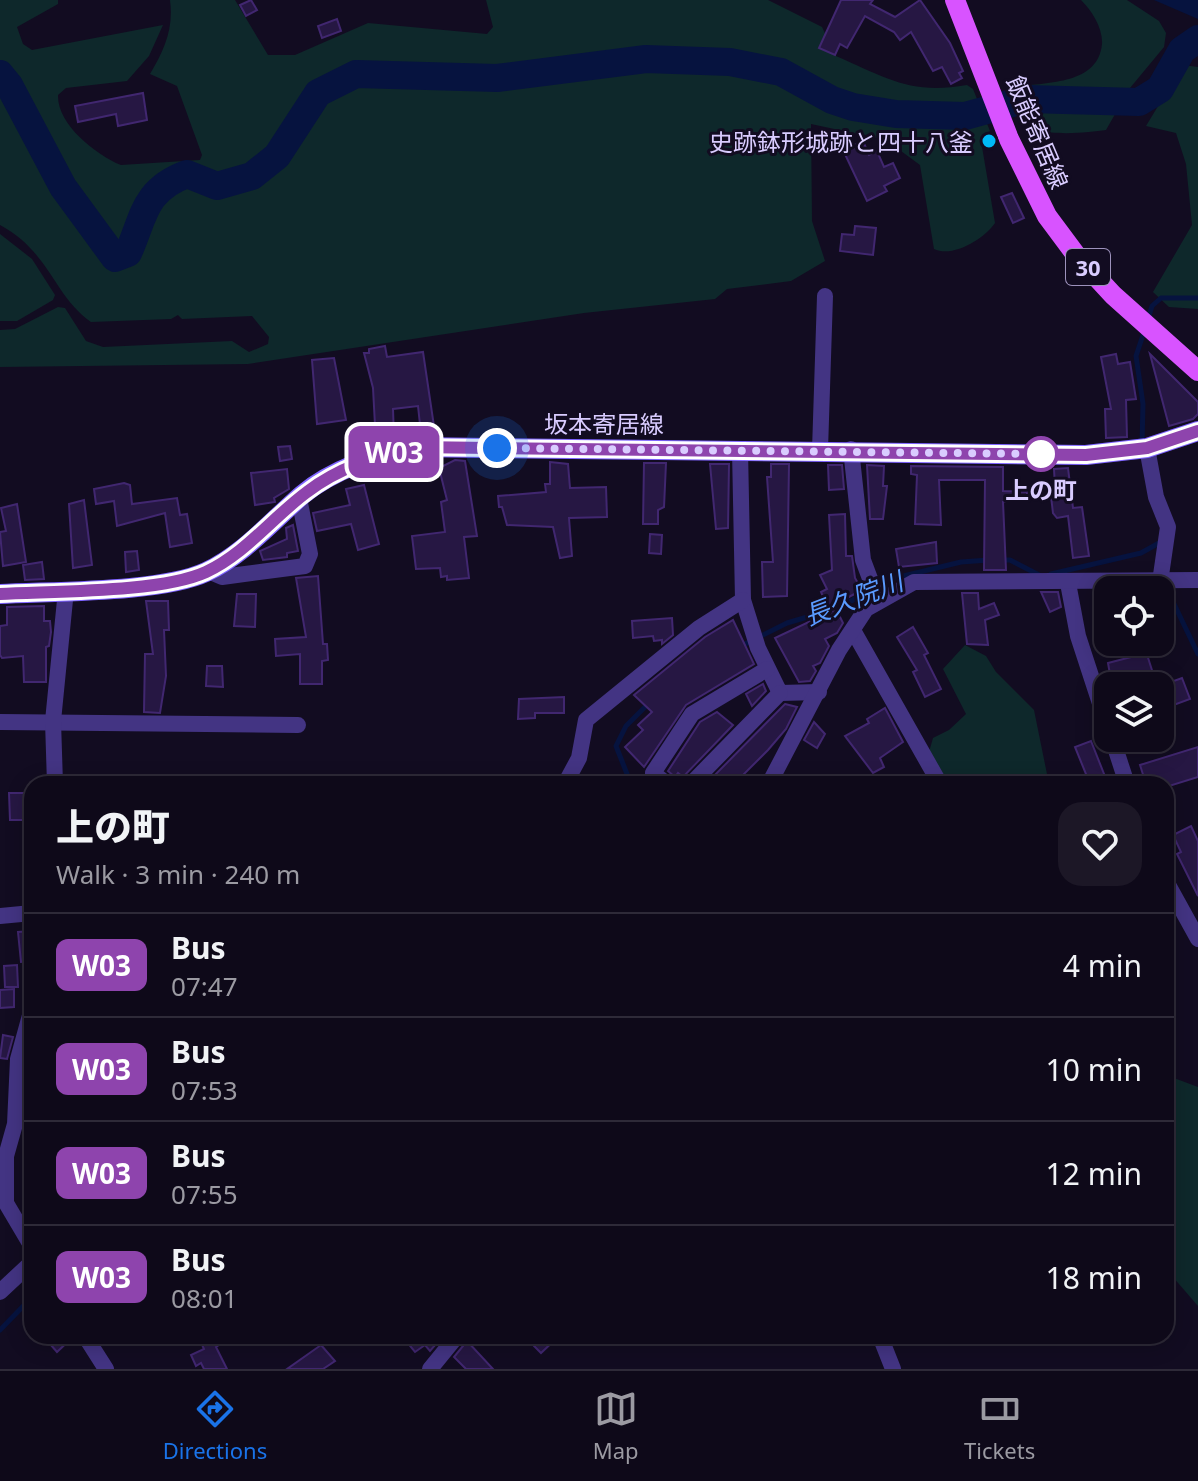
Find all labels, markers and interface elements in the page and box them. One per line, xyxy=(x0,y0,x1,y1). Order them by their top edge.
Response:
street label: 飯能寄居線 xyxy=(999,70,1077,194)
place label: 史跡鉢形城跡と四十八釜 xyxy=(709,125,973,158)
marker: 史跡鉢形城跡と四十八釜 xyxy=(980,132,998,150)
road number: 30 xyxy=(1066,249,1110,285)
street label: 坂本寄居線 xyxy=(544,407,664,440)
line badge: W03 xyxy=(348,426,440,478)
your location xyxy=(477,428,517,468)
text: W03 xyxy=(364,433,424,471)
marker: 上の町 xyxy=(1024,437,1058,471)
place label: 上の町 xyxy=(1005,473,1077,506)
water label: 長久院川 xyxy=(798,561,911,633)
map controls xyxy=(1094,576,1174,752)
button: locate xyxy=(1094,576,1174,656)
button: layers xyxy=(1094,672,1174,752)
text: 上の町 xyxy=(56,800,170,852)
button: heart xyxy=(1058,802,1142,886)
text: Walk · 3 min · 240 m xyxy=(56,856,300,892)
text: Bus xyxy=(171,927,226,968)
text: 4 min xyxy=(1063,945,1142,986)
text: W03 xyxy=(72,946,131,984)
text: 07:47 xyxy=(171,968,238,1004)
text: Bus xyxy=(171,1031,226,1072)
text: 10 min xyxy=(1046,1049,1142,1090)
text: W03 xyxy=(72,1050,131,1088)
text: 07:53 xyxy=(171,1072,238,1108)
text: Bus xyxy=(171,1135,226,1176)
text: 12 min xyxy=(1046,1153,1142,1194)
text: W03 xyxy=(72,1154,131,1192)
text: 07:55 xyxy=(171,1176,238,1212)
text: Bus xyxy=(171,1239,226,1280)
text: 18 min xyxy=(1046,1257,1142,1298)
text: W03 xyxy=(72,1258,131,1296)
text: 08:01 xyxy=(171,1280,238,1316)
tab: Directions xyxy=(163,1387,267,1465)
tab: Map xyxy=(593,1387,639,1465)
tab: Tickets xyxy=(964,1387,1035,1465)

